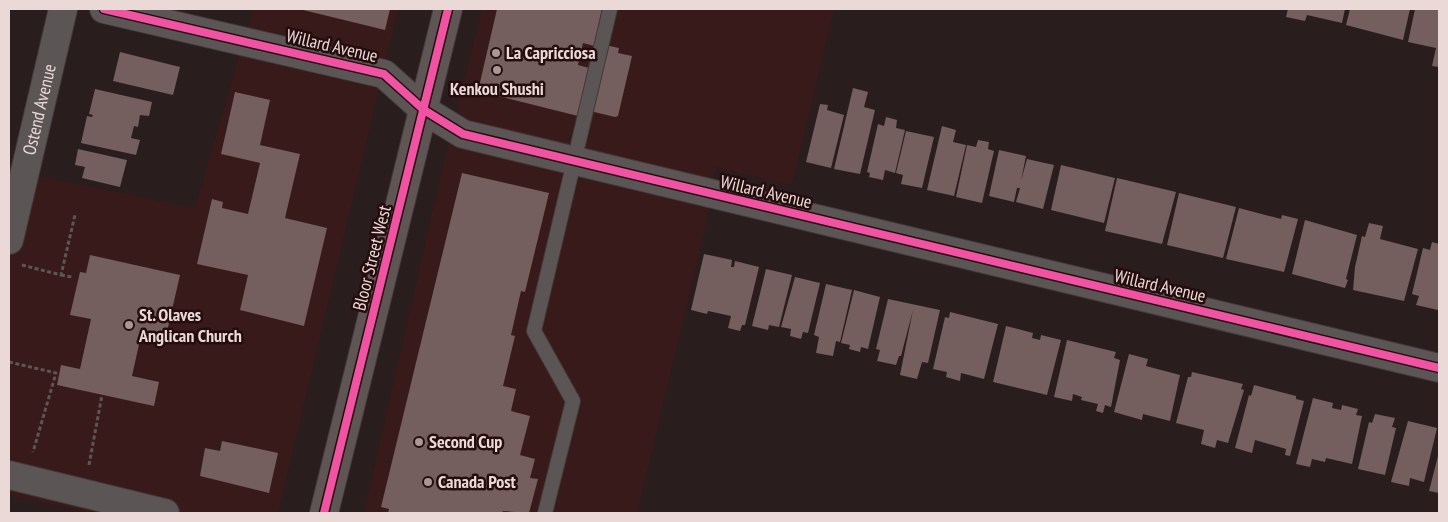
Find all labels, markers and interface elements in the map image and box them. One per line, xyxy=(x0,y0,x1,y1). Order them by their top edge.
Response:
street label: Willard Avenue xyxy=(284,24,380,67)
place label: La Capricciosa xyxy=(506,41,596,64)
marker: La Capricciosa xyxy=(490,47,502,59)
street label: Ostend Avenue xyxy=(17,62,61,157)
marker: Kenkou Shushi xyxy=(491,64,503,76)
place label: Kenkou Shushi xyxy=(450,77,544,100)
street label: Willard Avenue xyxy=(718,170,814,213)
street label: Bloor Street West xyxy=(347,203,396,313)
street label: Willard Avenue xyxy=(1112,264,1208,307)
place label: St. Olaves Anglican Church xyxy=(138,303,242,347)
marker: St. Olaves Anglican Church xyxy=(123,319,135,331)
place label: Second Cup xyxy=(429,430,502,453)
marker: Second Cup xyxy=(413,436,425,448)
place label: Canada Post xyxy=(438,470,517,493)
marker: Canada Post xyxy=(422,476,434,488)

